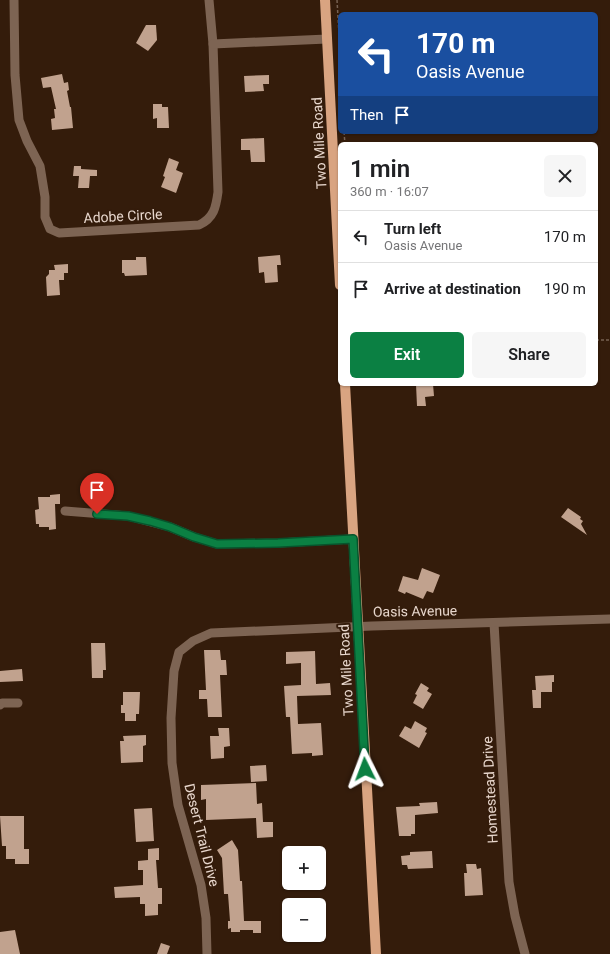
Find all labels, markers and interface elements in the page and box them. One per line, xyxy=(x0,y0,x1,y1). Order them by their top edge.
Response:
text: 170 m xyxy=(416,27,495,60)
icon: left xyxy=(350,28,402,80)
text: Oasis Avenue xyxy=(416,61,524,82)
street label: Two Mile Road xyxy=(309,97,329,189)
icon: arrive xyxy=(391,104,413,126)
text: Then xyxy=(350,106,383,124)
text: 1 min xyxy=(350,155,410,183)
button: close xyxy=(544,155,586,197)
text: 360 m · 16:07 xyxy=(350,184,429,199)
street label: Adobe Circle xyxy=(83,206,163,226)
text: Turn left xyxy=(384,220,441,238)
icon: left xyxy=(350,226,372,248)
text: 170 m xyxy=(544,228,586,246)
text: Oasis Avenue xyxy=(384,238,462,253)
icon: arrive xyxy=(350,278,372,300)
text: Arrive at destination xyxy=(384,280,521,298)
text: 190 m xyxy=(544,280,586,298)
button: Exit xyxy=(350,332,464,378)
button: Share xyxy=(472,332,586,378)
pin xyxy=(80,473,114,514)
icon: arrive xyxy=(86,479,108,501)
street label: Oasis Avenue xyxy=(373,602,457,620)
street label: Two Mile Road xyxy=(336,624,356,716)
street label: Homestead Drive xyxy=(479,736,501,844)
position arrow xyxy=(344,748,386,790)
street label: Desert Trail Drive xyxy=(181,782,223,888)
map controls xyxy=(282,846,326,942)
button: + xyxy=(282,846,326,890)
button: − xyxy=(282,898,326,942)

